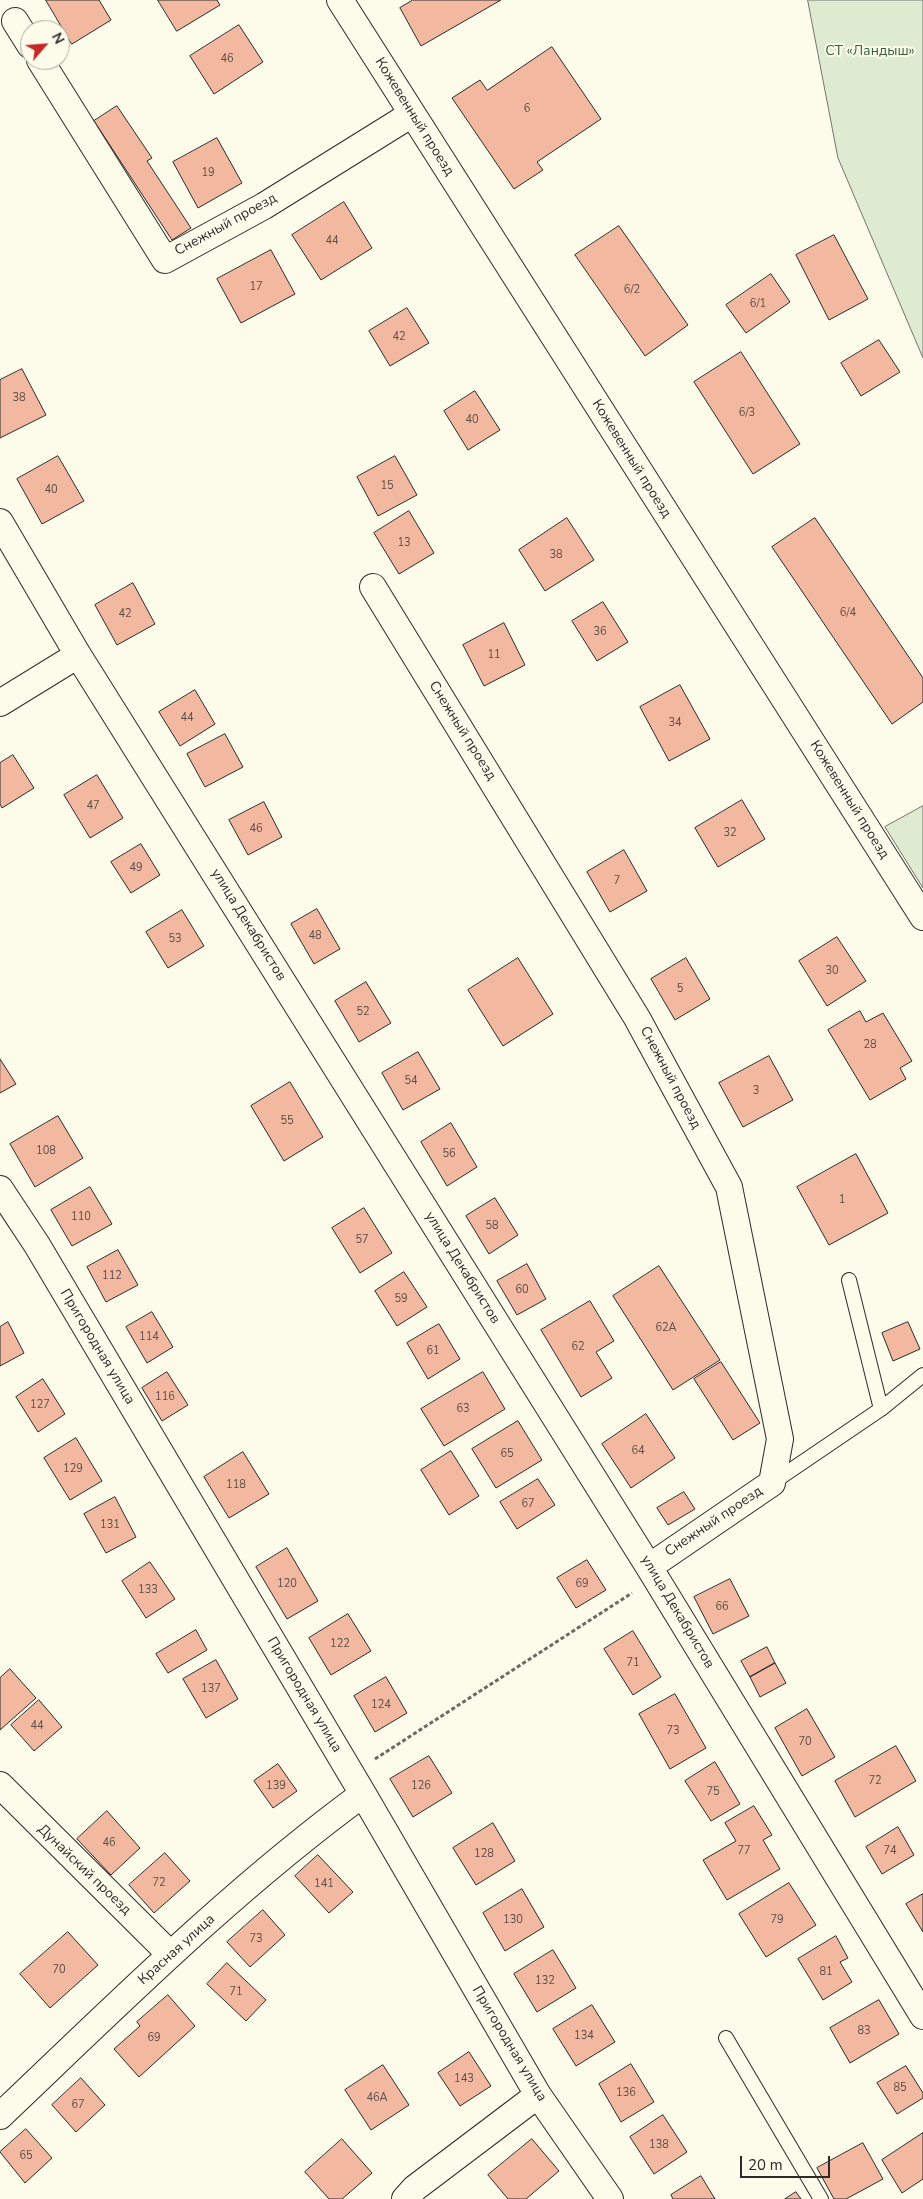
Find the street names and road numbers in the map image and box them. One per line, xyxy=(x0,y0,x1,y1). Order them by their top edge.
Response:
street label: Кожевенный проезд xyxy=(371,55,457,179)
street label: Снежный проезд xyxy=(172,190,280,260)
street label: Кожевенный проезд xyxy=(588,397,674,521)
street label: Снежный проезд xyxy=(425,678,499,784)
street label: Кожевенный проезд xyxy=(806,738,892,862)
street label: улица Декабристов xyxy=(207,866,289,984)
street label: Снежный проезд xyxy=(636,1024,704,1132)
street label: улица Декабристов xyxy=(421,1209,503,1327)
street label: Пригородная улица xyxy=(56,1286,138,1408)
street label: Снежный проезд xyxy=(662,1483,766,1561)
street label: улица Декабристов xyxy=(637,1552,717,1672)
street label: Пригородная улица xyxy=(263,1634,345,1756)
street label: Дунайский проезд xyxy=(34,1821,134,1919)
street label: Красная улица xyxy=(135,1911,219,1989)
street label: Пригородная улица xyxy=(468,1983,550,2105)

